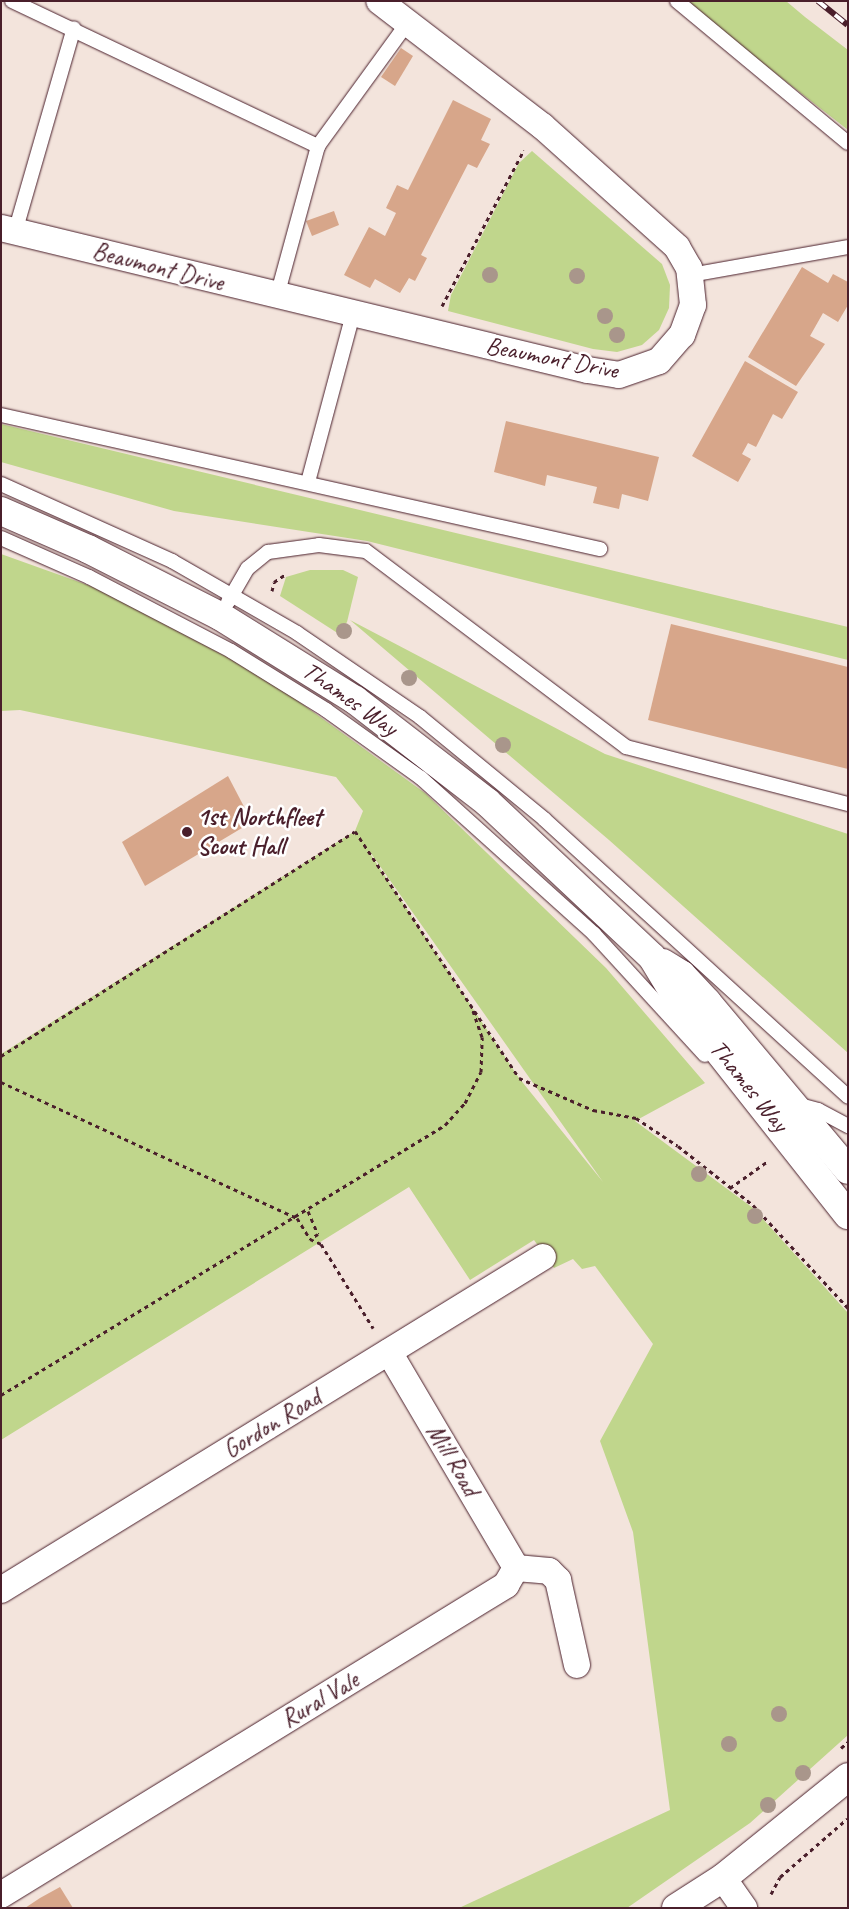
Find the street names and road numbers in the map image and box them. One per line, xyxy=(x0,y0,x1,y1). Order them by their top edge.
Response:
street label: Beaumont Drive xyxy=(89,236,227,298)
street label: Beaumont Drive xyxy=(483,330,621,386)
street label: Thames Way xyxy=(297,655,403,743)
street label: Thames Way xyxy=(703,1034,795,1138)
street label: Gordon Road xyxy=(218,1383,326,1465)
street label: Mill Road xyxy=(420,1418,486,1502)
street label: Rural Vale xyxy=(276,1665,364,1735)

